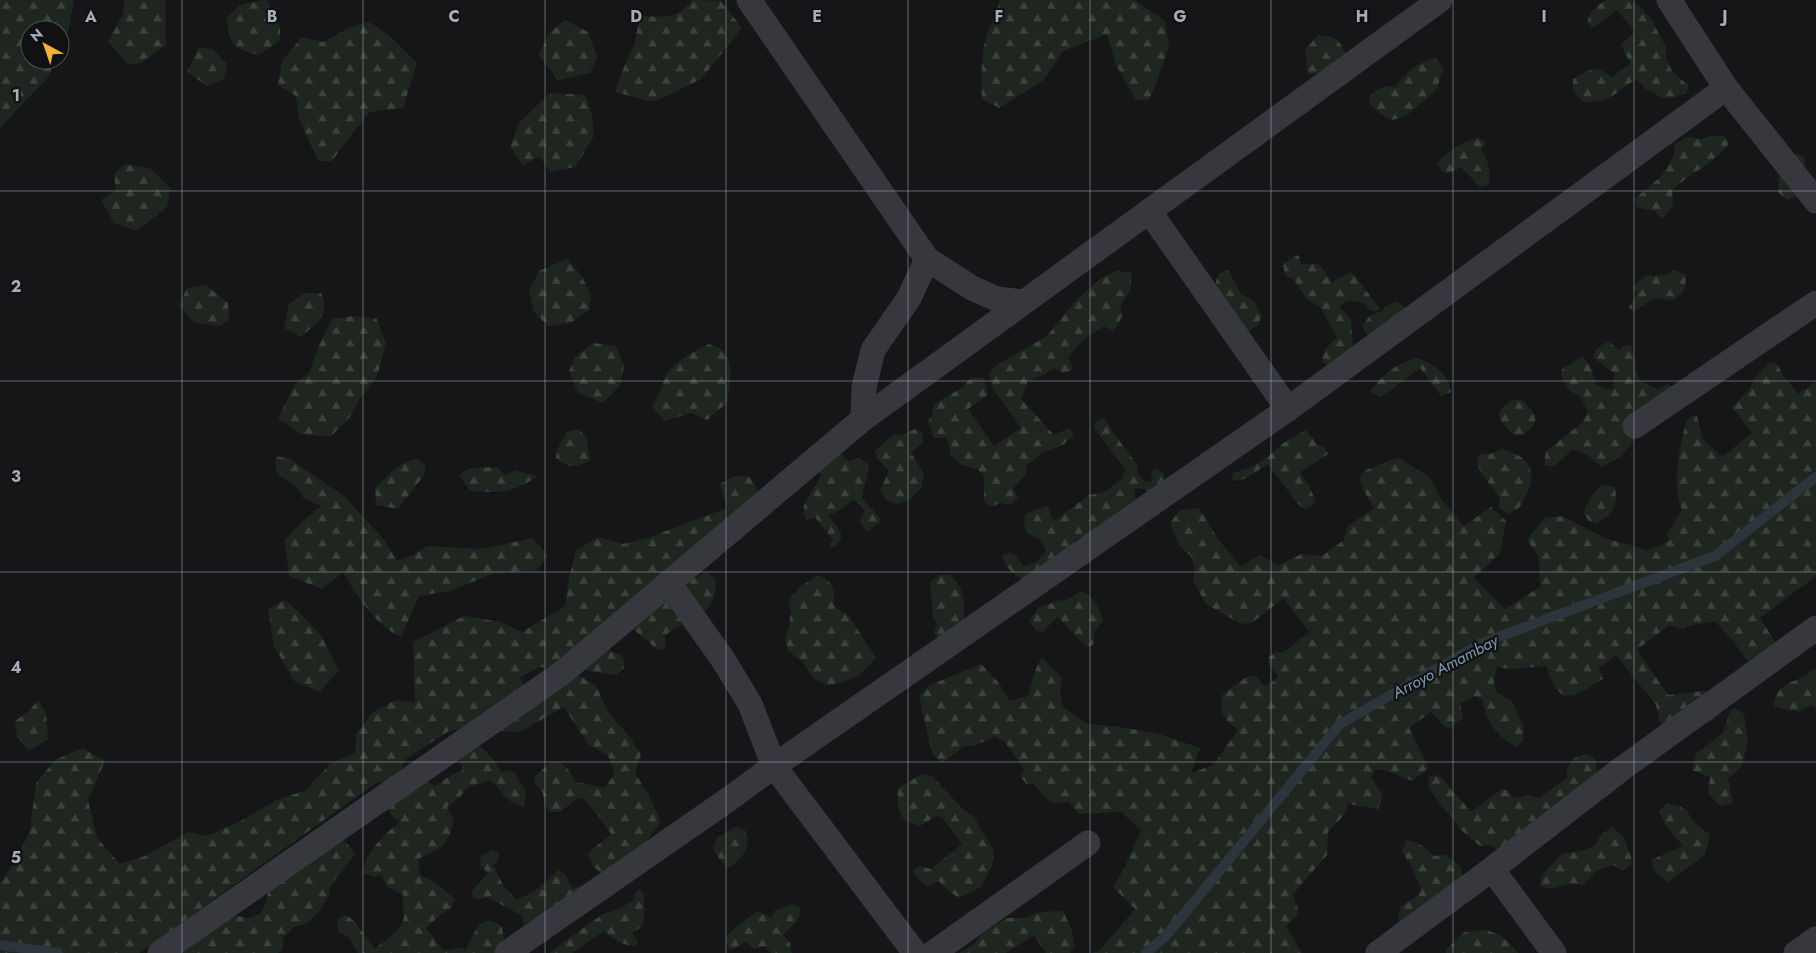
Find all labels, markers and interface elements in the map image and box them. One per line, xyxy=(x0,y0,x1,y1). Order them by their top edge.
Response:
text: A xyxy=(84,5,97,28)
text: B xyxy=(267,5,277,28)
text: C xyxy=(448,5,460,28)
text: D xyxy=(630,5,642,28)
text: E xyxy=(812,5,822,28)
text: F xyxy=(995,5,1003,28)
text: G xyxy=(1173,5,1187,28)
text: H xyxy=(1356,5,1368,28)
text: I xyxy=(1541,5,1547,28)
text: J xyxy=(1719,5,1728,28)
north arrow xyxy=(20,20,70,70)
text: N xyxy=(26,24,47,46)
text: 1 xyxy=(12,84,20,107)
text: 2 xyxy=(11,275,21,298)
text: 3 xyxy=(11,465,21,488)
water label: Arroyo Amambay xyxy=(1388,628,1503,704)
text: 4 xyxy=(10,656,22,679)
text: 5 xyxy=(11,846,21,869)

